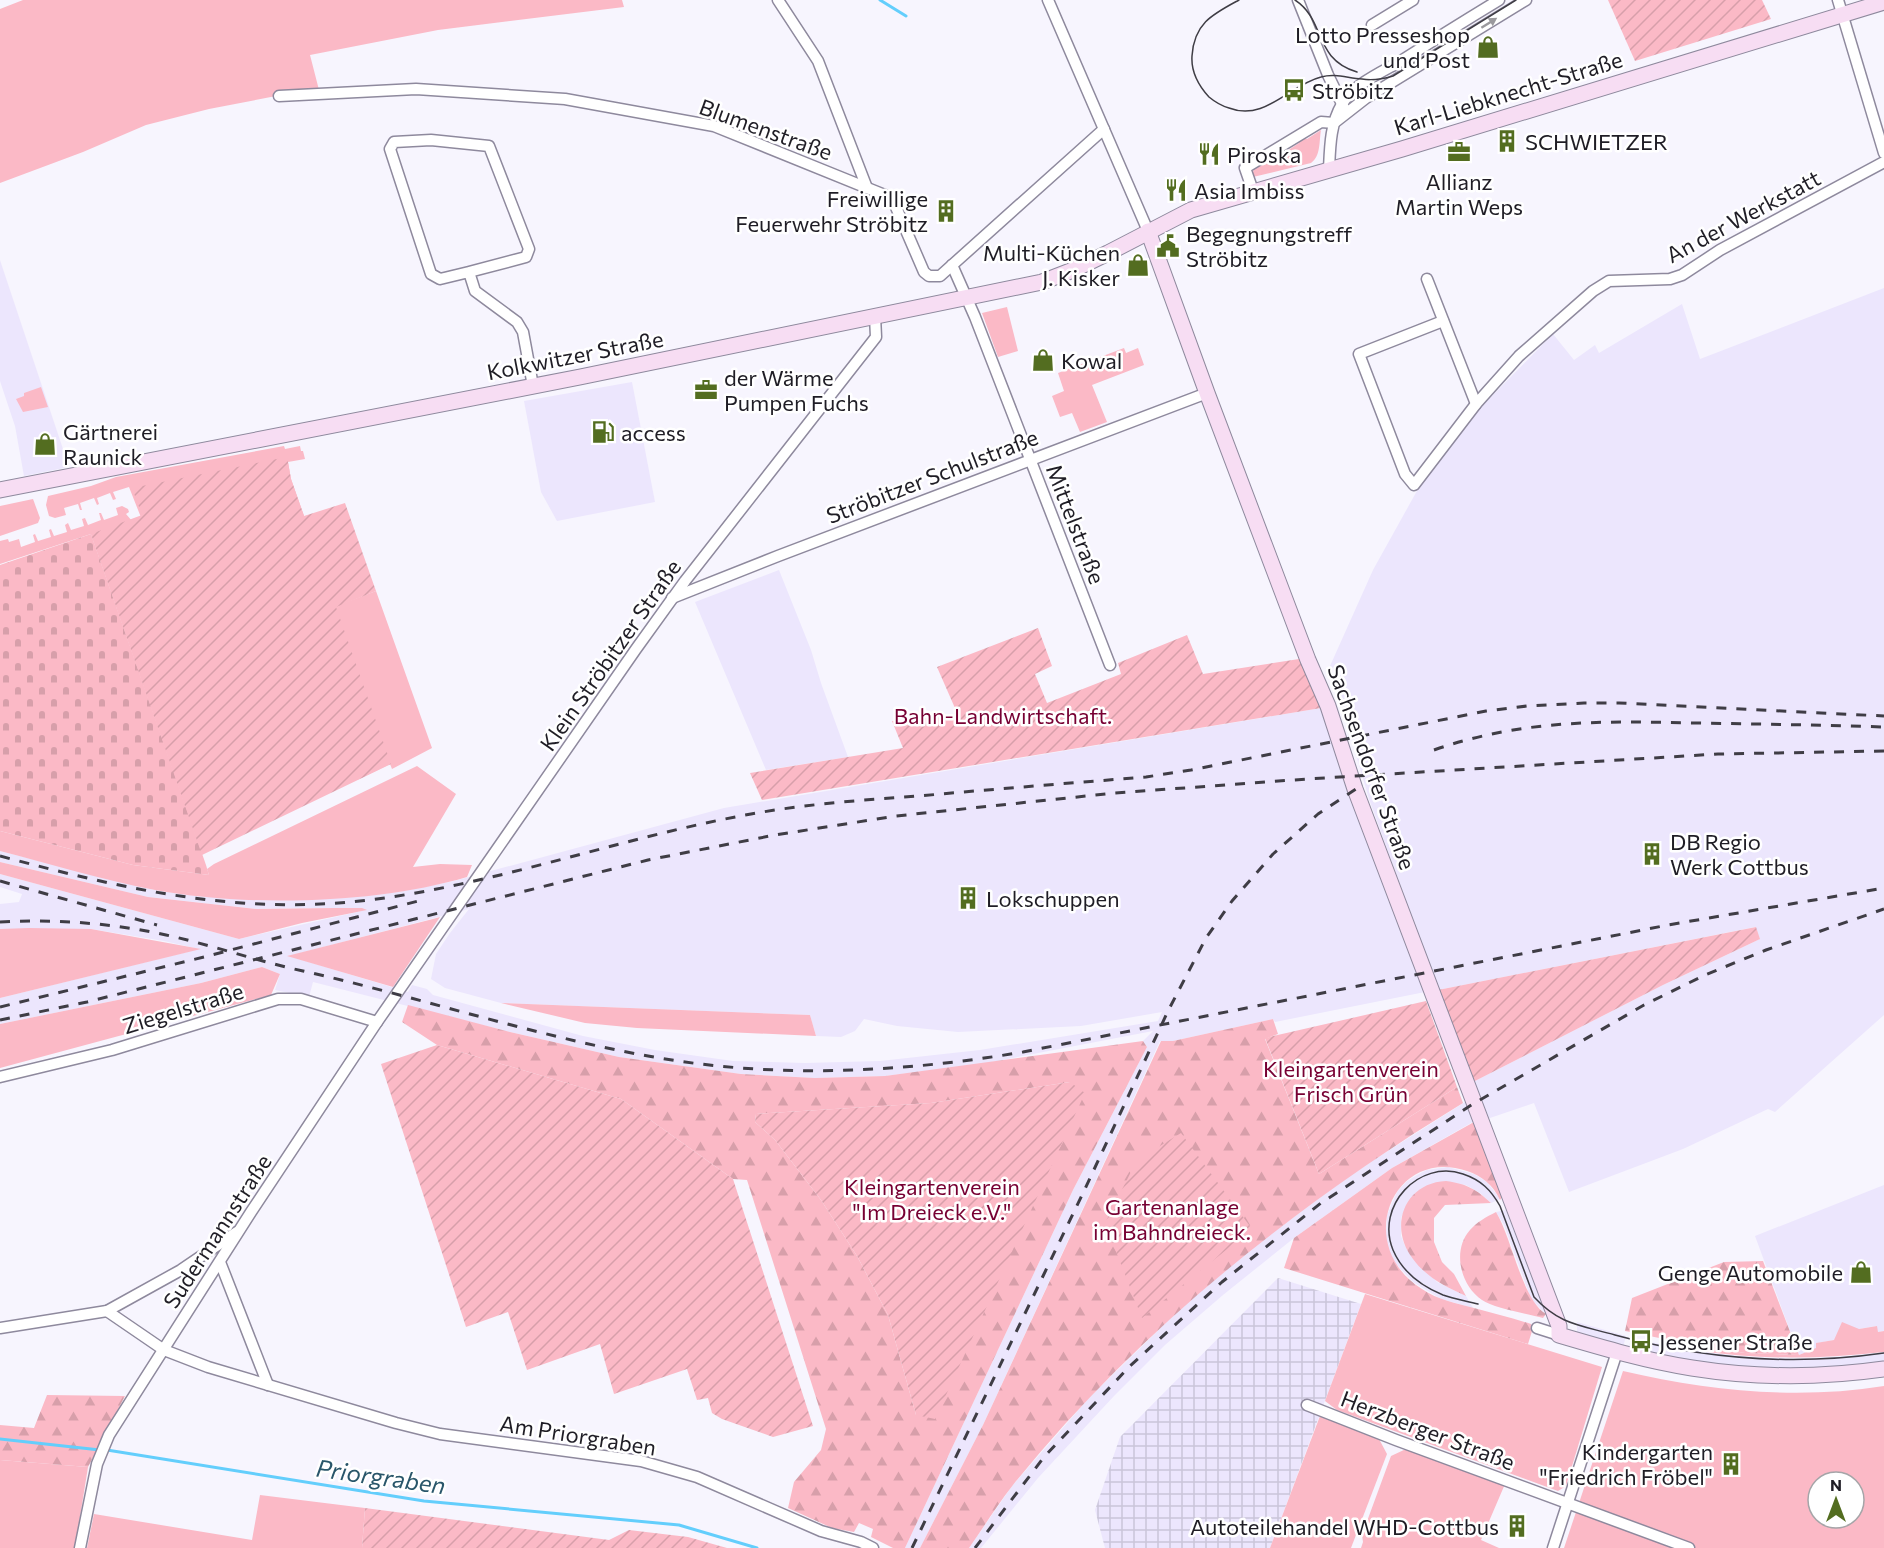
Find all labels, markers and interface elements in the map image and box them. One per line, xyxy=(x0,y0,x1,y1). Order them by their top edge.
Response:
one-way arrow xyxy=(1481,17,1497,28)
place label: Lotto Presseshop und Post xyxy=(1295,21,1470,73)
shop icon: Lotto Presseshop und Post xyxy=(1475,34,1501,60)
street label: Karl-Liebknecht-Straße xyxy=(1391,45,1625,141)
bus stop icon: Ströbitz xyxy=(1281,77,1307,103)
place label: Ströbitz xyxy=(1312,77,1394,104)
street label: Blumenstraße xyxy=(696,92,836,166)
building icon: SCHWIETZER xyxy=(1494,128,1520,154)
place label: SCHWIETZER xyxy=(1525,128,1668,155)
office icon: Allianz Martin Weps xyxy=(1446,139,1472,165)
restaurant icon: Piroska xyxy=(1196,141,1222,167)
place label: Piroska xyxy=(1227,141,1301,168)
street label: An der Werkstatt xyxy=(1661,164,1825,268)
place label: Allianz Martin Weps xyxy=(1395,168,1523,220)
restaurant icon: Asia Imbiss xyxy=(1163,177,1189,203)
place label: Asia Imbiss xyxy=(1194,177,1305,204)
place label: Freiwillige Feuerwehr Ströbitz xyxy=(735,185,928,237)
building icon: Freiwillige Feuerwehr Ströbitz xyxy=(933,198,959,224)
place label: Begegnungstreff Ströbitz xyxy=(1186,220,1352,272)
public building icon: Begegnungstreff Ströbitz xyxy=(1155,233,1181,259)
place label: Multi-Küchen J. Kisker xyxy=(983,239,1120,291)
shop icon: Multi-Küchen J. Kisker xyxy=(1125,252,1151,278)
street label: Kolkwitzer Straße xyxy=(484,325,666,385)
shop icon: Kowal xyxy=(1030,347,1056,373)
place label: Kowal xyxy=(1061,347,1122,374)
place label: der Wärme Pumpen Fuchs xyxy=(724,364,869,416)
office icon: der Wärme Pumpen Fuchs xyxy=(693,377,719,403)
place label: Gärtnerei Raunick xyxy=(63,418,158,470)
fuel station icon: access xyxy=(590,419,616,445)
place label: access xyxy=(621,419,686,446)
street label: Ströbitzer Schulstraße xyxy=(822,423,1042,529)
shop icon: Gärtnerei Raunick xyxy=(32,431,58,457)
street label: Mittelstraße xyxy=(1041,460,1111,588)
street label: Klein Ströbitzer Straße xyxy=(534,554,686,756)
street label: Sachsendorfer Straße xyxy=(1322,661,1422,873)
park label: Bahn-Landwirtschaft. xyxy=(894,702,1112,729)
place label: DB Regio Werk Cottbus xyxy=(1670,828,1809,880)
building icon: DB Regio Werk Cottbus xyxy=(1639,841,1665,867)
building icon: Lokschuppen xyxy=(955,885,981,911)
place label: Lokschuppen xyxy=(986,885,1120,912)
street label: Ziegelstraße xyxy=(119,977,247,1039)
park label: Kleingartenverein Frisch Grün xyxy=(1263,1055,1439,1107)
street label: Sudermannstraße xyxy=(157,1149,277,1313)
park label: Kleingartenverein "Im Dreieck e.V." xyxy=(844,1173,1020,1225)
park label: Gartenanlage im Bahndreieck. xyxy=(1093,1193,1251,1245)
place label: Genge Automobile xyxy=(1658,1259,1843,1286)
shop icon: Genge Automobile xyxy=(1848,1259,1874,1285)
bus stop icon: Jessener Straße xyxy=(1628,1328,1654,1354)
place label: Jessener Straße xyxy=(1659,1328,1813,1355)
street label: Herzberger Straße xyxy=(1337,1384,1519,1476)
street label: Am Priorgraben xyxy=(498,1409,658,1461)
place label: Kindergarten "Friedrich Fröbel" xyxy=(1539,1438,1713,1490)
building icon: Kindergarten "Friedrich Fröbel" xyxy=(1718,1451,1744,1477)
water label: Priorgraben xyxy=(314,1453,448,1499)
north arrow xyxy=(1806,1470,1866,1530)
text: N xyxy=(1830,1475,1842,1494)
place label: Autoteilehandel WHD-Cottbus xyxy=(1190,1513,1499,1540)
building icon: Autoteilehandel WHD-Cottbus xyxy=(1504,1513,1530,1539)

